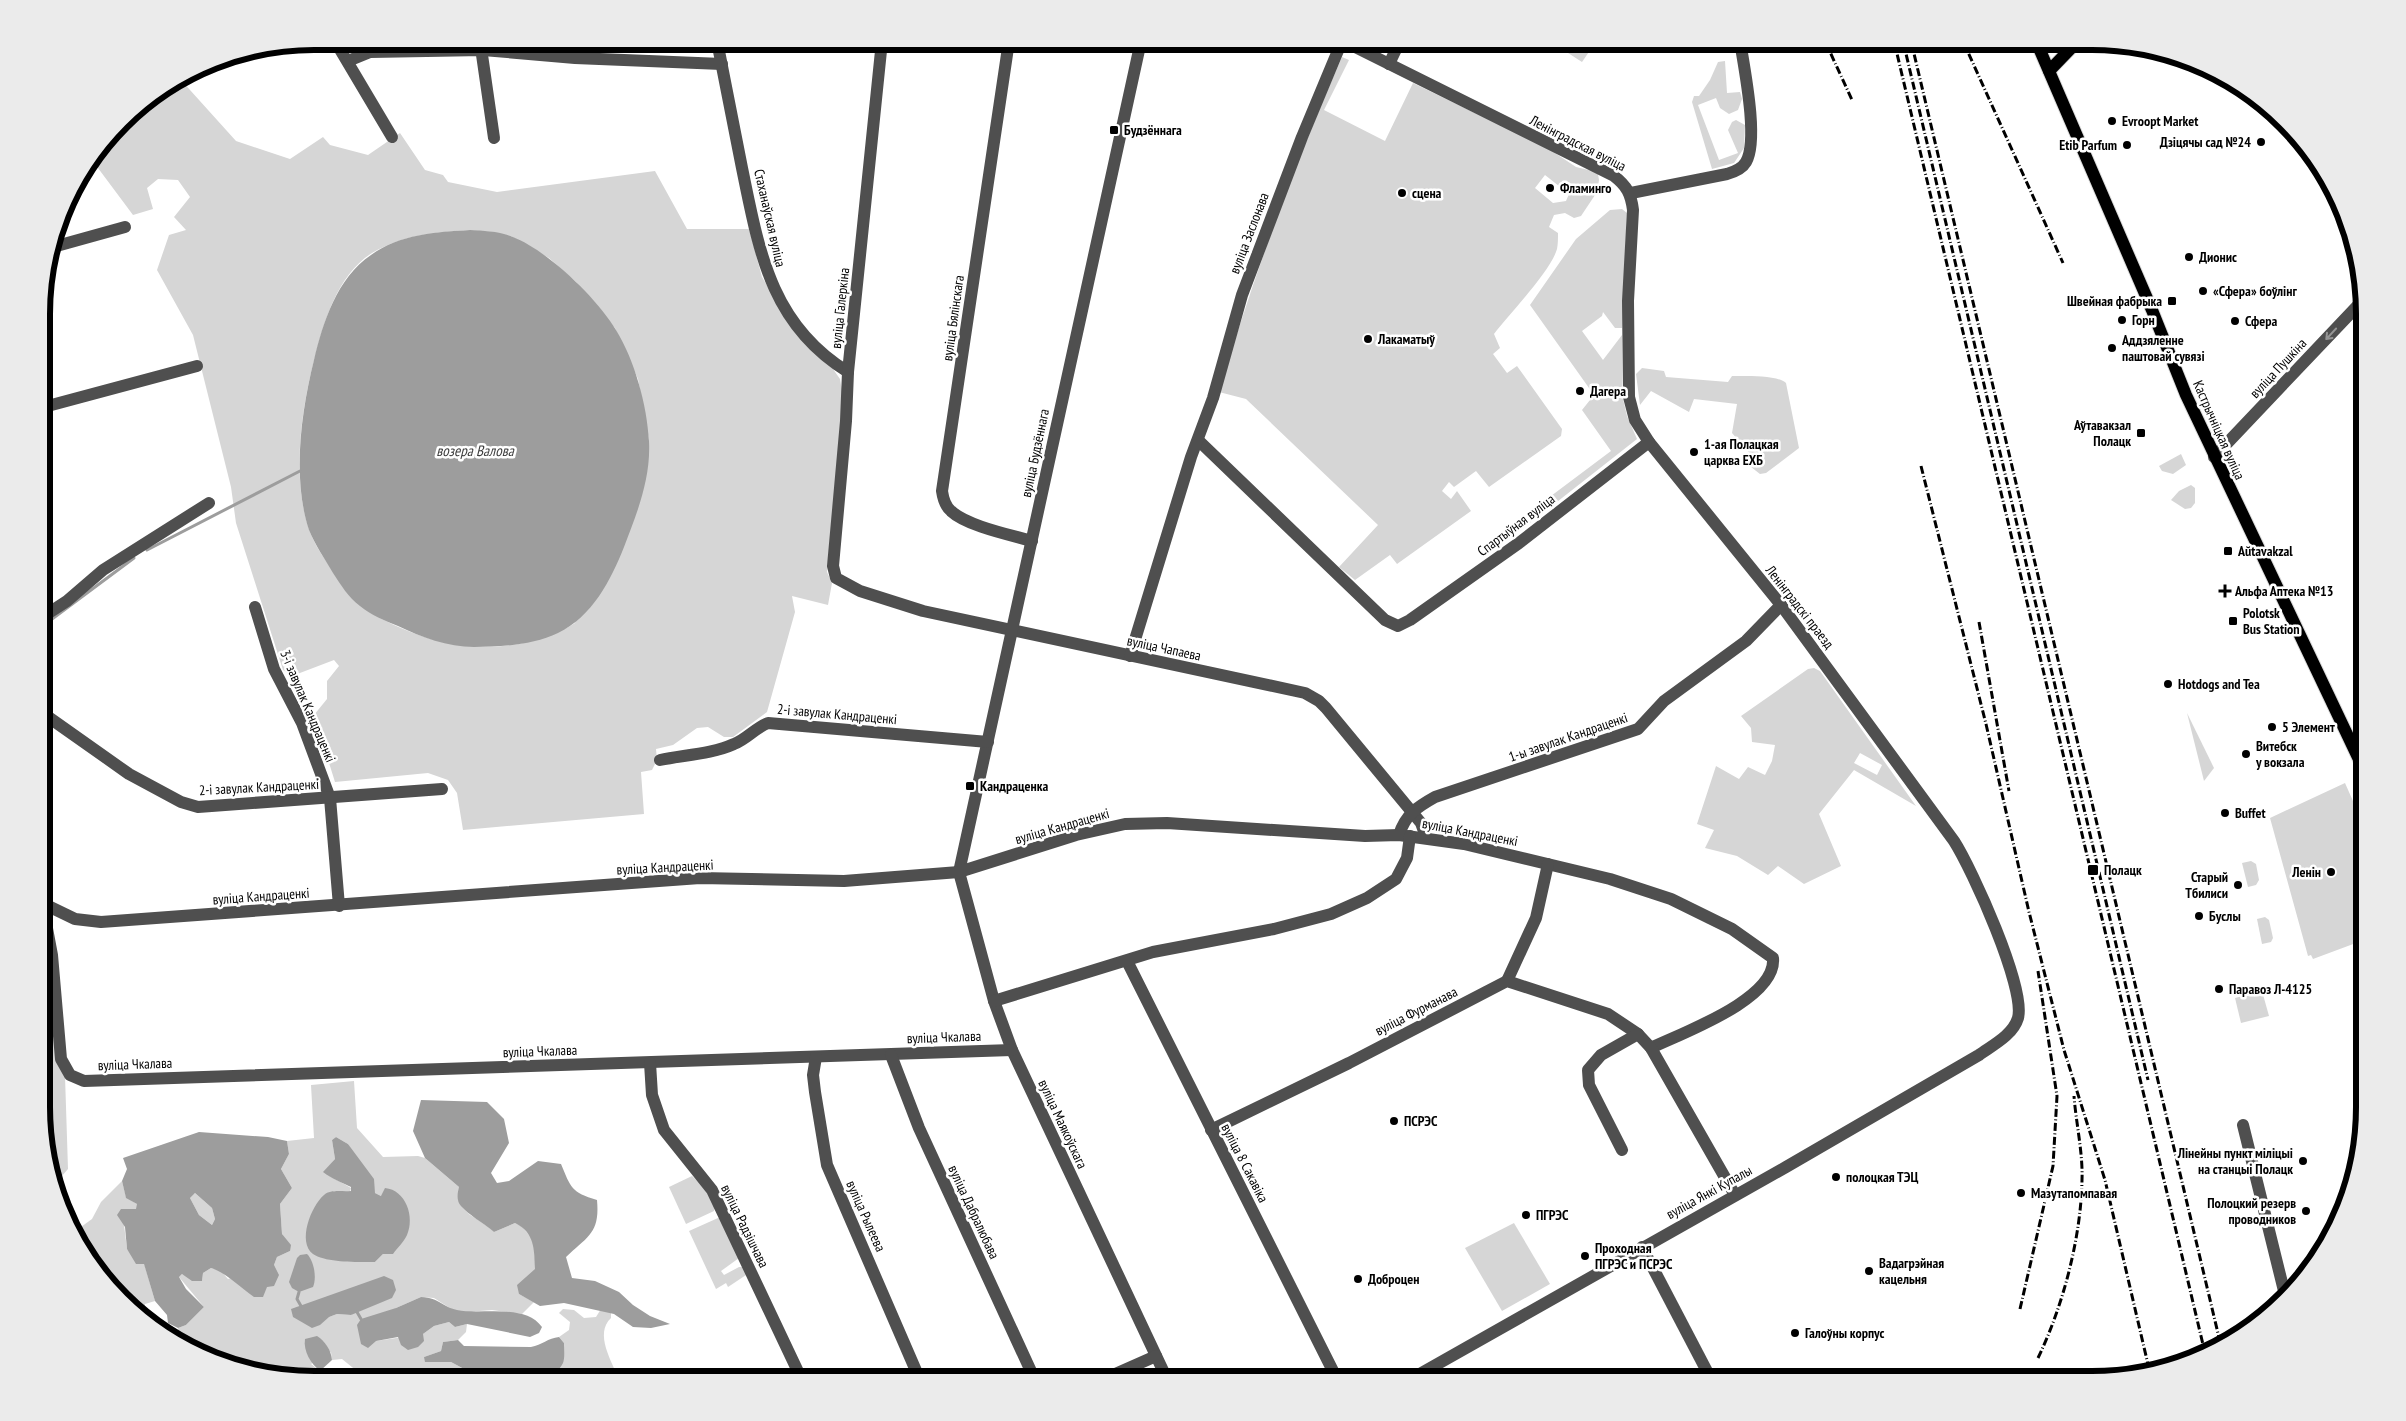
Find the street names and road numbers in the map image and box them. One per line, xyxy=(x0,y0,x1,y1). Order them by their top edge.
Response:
street label: Ленінградская вуліца xyxy=(1526,111,1629,175)
street label: Стаханаўская вуліца xyxy=(750,167,790,269)
street label: вуліца Заслонава xyxy=(1225,190,1273,276)
street label: вуліца Галеркіна xyxy=(827,267,853,349)
street label: вуліца Бялінскага xyxy=(938,274,968,362)
street label: вуліца Пушкіна xyxy=(2246,334,2310,402)
street label: Кастрычніцкая вуліца xyxy=(2189,377,2249,483)
street label: вуліца Будзённага xyxy=(1017,407,1053,499)
street label: Спартыўная вуліца xyxy=(1474,490,1558,560)
street label: Ленінградскі праезд xyxy=(1761,561,1838,652)
street label: вуліца Чапаева xyxy=(1125,631,1203,665)
street label: 3-і завулак Кандраценкі xyxy=(276,647,340,765)
street label: 2-і завулак Кандраценкі xyxy=(776,700,898,728)
street label: 1-ы завулак Кандраценкі xyxy=(1506,708,1630,766)
street label: 2-і завулак Кандраценкі xyxy=(199,775,319,799)
street label: вуліца Кандраценкі xyxy=(1013,804,1111,848)
street label: вуліца Кандраценкі xyxy=(1421,814,1519,850)
street label: вуліца Кандраценкі xyxy=(616,855,714,879)
street label: вуліца Кандраценкі xyxy=(212,884,310,908)
street label: вуліца Фурманава xyxy=(1372,983,1460,1039)
street label: вуліца Чкалава xyxy=(906,1027,982,1047)
street label: вуліца Чкалава xyxy=(502,1041,578,1061)
street label: вуліца Чкалава xyxy=(97,1054,173,1074)
street label: вуліца Маякоўскага xyxy=(1034,1077,1092,1171)
street label: вуліца 8 Сакавіка xyxy=(1217,1121,1273,1205)
street label: вуліца Янкі Купалы xyxy=(1663,1161,1755,1223)
street label: вуліца Дабралюбава xyxy=(944,1162,1004,1262)
street label: вуліца Рылеева xyxy=(842,1178,890,1254)
street label: вуліца Радзішчава xyxy=(717,1181,773,1271)

